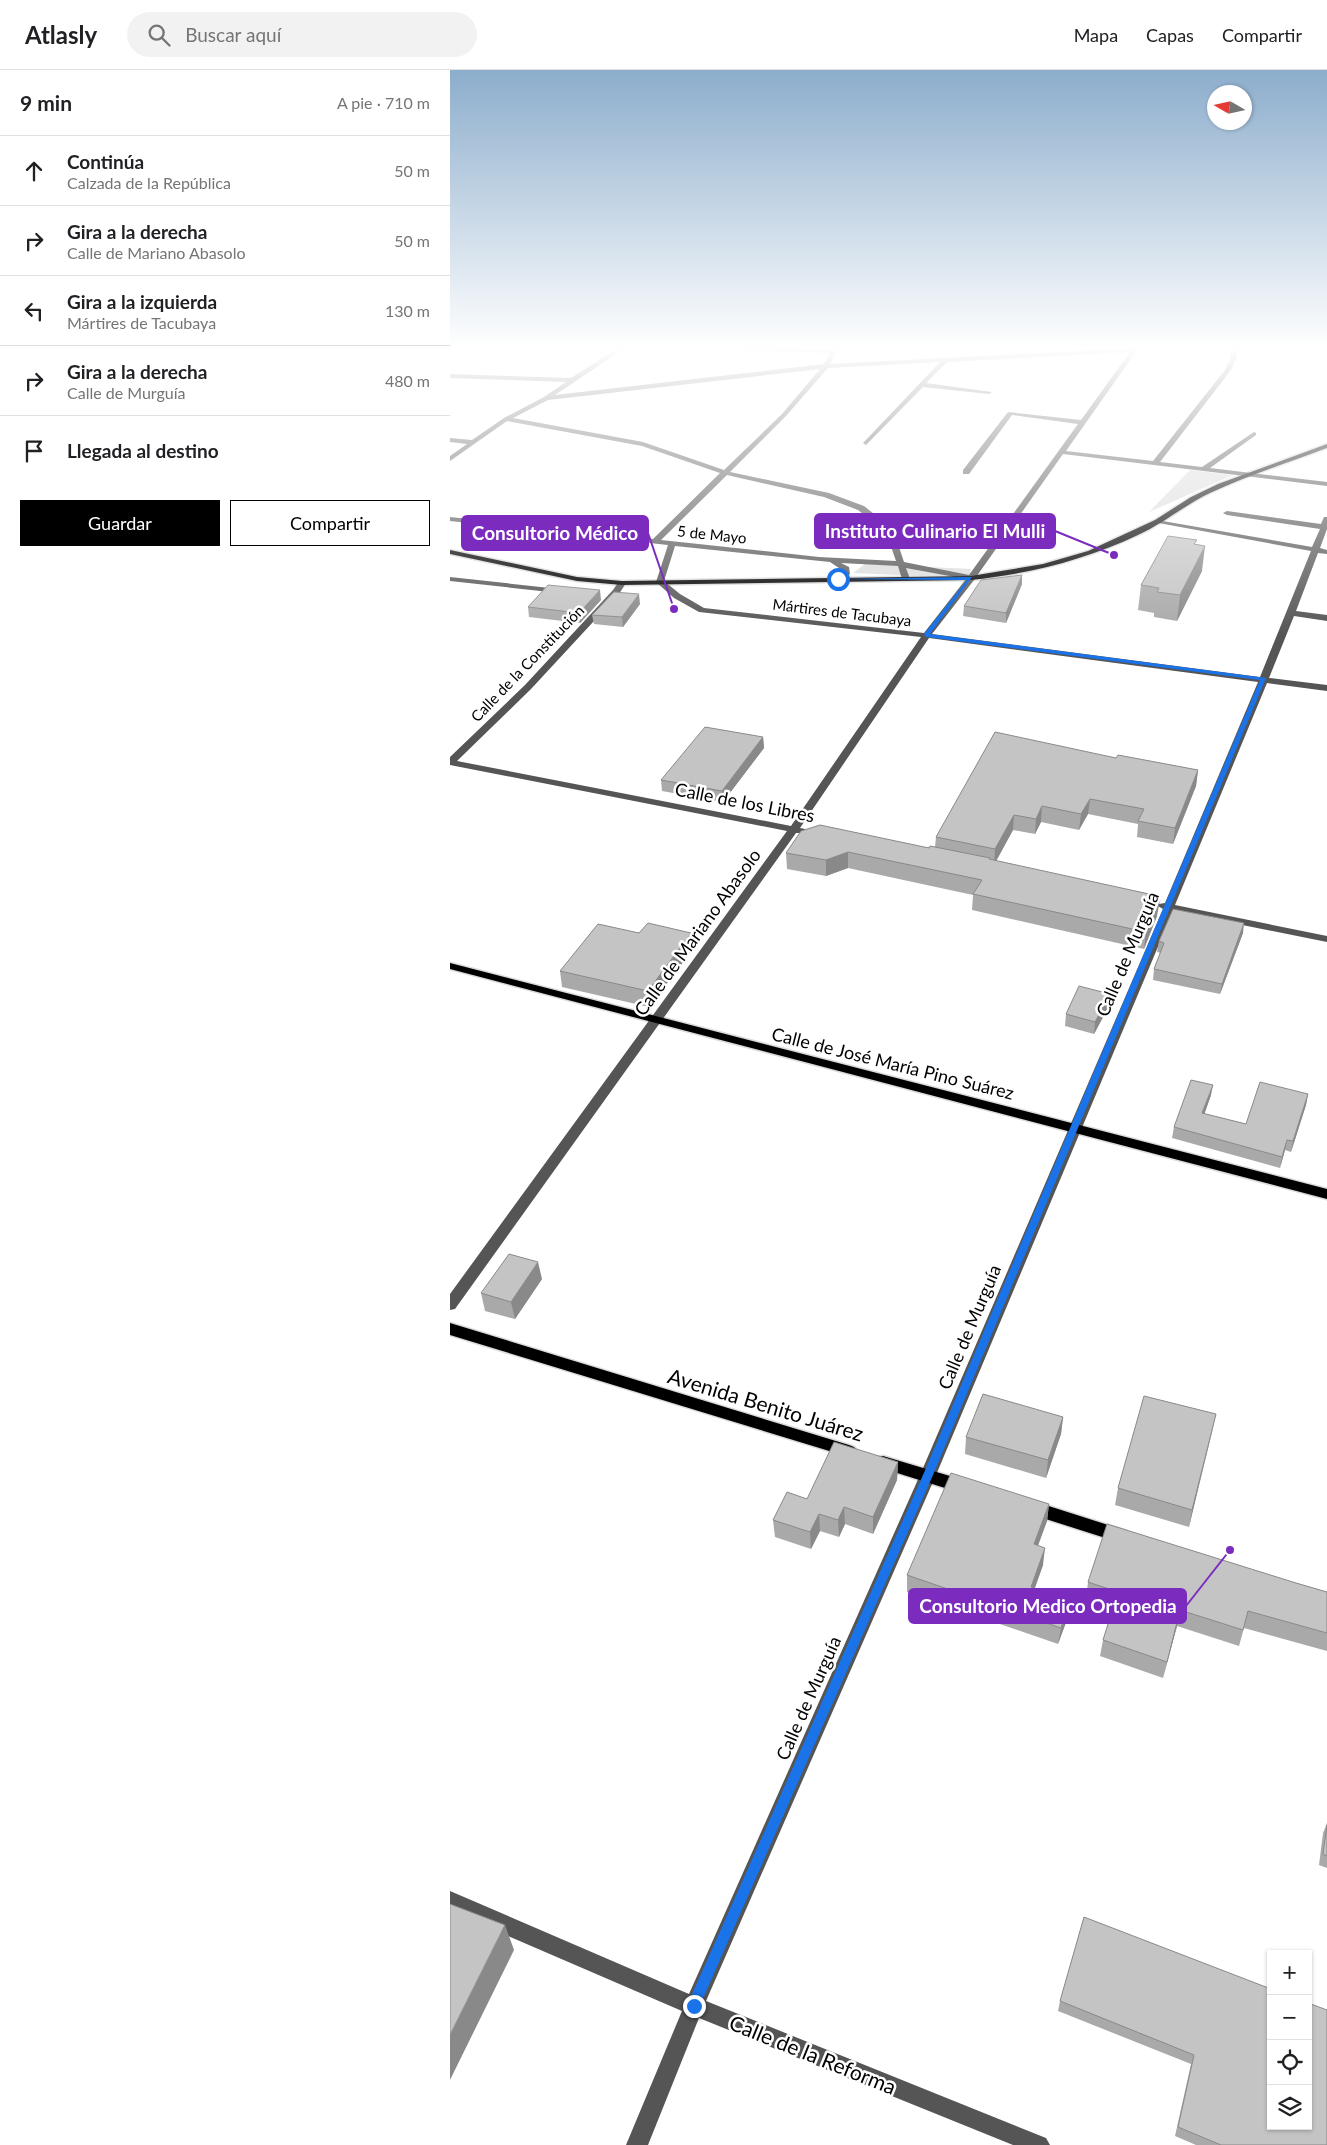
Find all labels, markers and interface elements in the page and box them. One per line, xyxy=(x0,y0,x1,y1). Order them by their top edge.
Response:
search box xyxy=(127,12,477,57)
text: Atlasly xyxy=(25,20,97,49)
icon: search xyxy=(145,21,173,49)
text: Buscar aquí xyxy=(185,23,281,46)
text: Mapa xyxy=(1074,24,1118,46)
text: Capas xyxy=(1146,24,1194,46)
text: Compartir xyxy=(1222,24,1302,46)
north arrow xyxy=(1207,85,1252,130)
text: 9 min xyxy=(20,90,72,115)
text: A pie · 710 m xyxy=(337,93,430,112)
text: Continúa xyxy=(67,150,144,173)
icon: ahead xyxy=(20,157,48,185)
text: 50 m xyxy=(394,161,430,180)
text: Calzada de la República xyxy=(67,173,231,192)
text: Gira a la derecha xyxy=(67,220,207,243)
icon: right xyxy=(20,227,48,255)
text: 50 m xyxy=(394,231,430,250)
text: Calle de Mariano Abasolo xyxy=(67,243,246,262)
text: Gira a la izquierda xyxy=(67,290,217,313)
icon: left xyxy=(20,297,48,325)
text: 130 m xyxy=(385,301,430,320)
text: Mártires de Tacubaya xyxy=(67,313,216,332)
text: Gira a la derecha xyxy=(67,360,207,383)
icon: right xyxy=(20,367,48,395)
text: 480 m xyxy=(385,371,430,390)
text: Calle de Murguía xyxy=(67,383,186,402)
icon: arrive xyxy=(20,437,48,465)
text: Llegada al destino xyxy=(67,439,219,462)
button: Guardar xyxy=(20,500,220,546)
button: Compartir xyxy=(230,500,430,546)
callout: Instituto Culinario El Mulli xyxy=(815,514,1055,548)
callout: Consultorio Médico xyxy=(462,516,648,550)
text: Instituto Culinario El Mulli xyxy=(825,519,1045,542)
text: Consultorio Médico xyxy=(472,521,638,544)
street label: 5 de Mayo xyxy=(676,521,748,547)
route start xyxy=(827,568,850,591)
street label: Mártires de Tacubaya xyxy=(772,595,912,629)
street label: Calle de la Constitución xyxy=(467,601,587,725)
street label: Calle de los Libres xyxy=(673,778,817,826)
street label: Calle de Mariano Abasolo xyxy=(629,844,765,1020)
street label: Calle de Murguía xyxy=(1091,888,1163,1020)
street label: Calle de José María Pino Suárez xyxy=(770,1022,1016,1104)
street label: Calle de Murguía xyxy=(933,1261,1005,1393)
street label: Avenida Benito Juárez xyxy=(665,1362,867,1446)
callout: Consultorio Medico Ortopedia xyxy=(909,1589,1186,1623)
text: Consultorio Medico Ortopedia xyxy=(919,1594,1177,1617)
street label: Calle de Murguía xyxy=(771,1633,845,1763)
map controls xyxy=(1267,1950,1312,2130)
button: + xyxy=(1267,1950,1312,1995)
route end xyxy=(683,1995,706,2018)
button: − xyxy=(1267,1995,1312,2040)
street label: Calle de la Reforma xyxy=(726,2009,900,2099)
button: locate xyxy=(1267,2040,1312,2085)
button: layers xyxy=(1267,2085,1312,2130)

